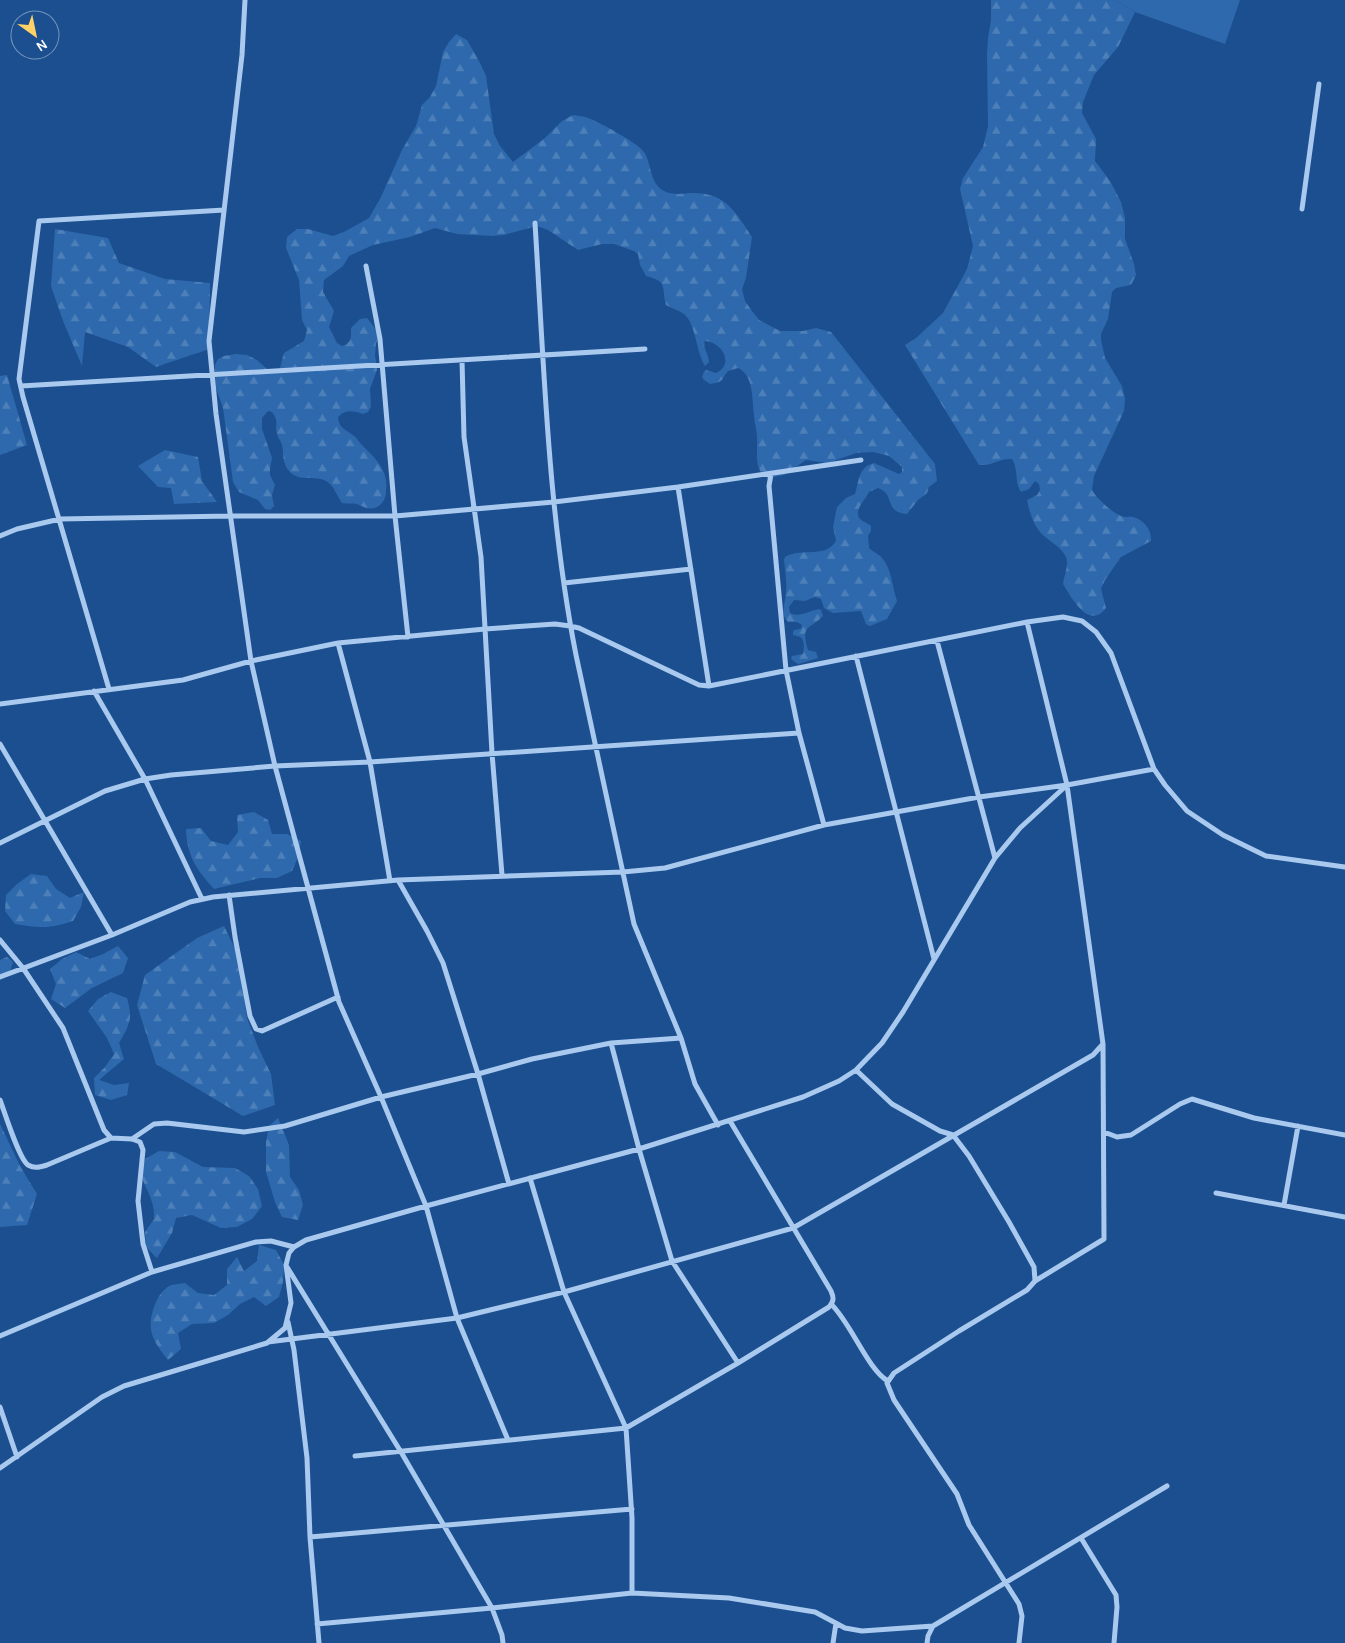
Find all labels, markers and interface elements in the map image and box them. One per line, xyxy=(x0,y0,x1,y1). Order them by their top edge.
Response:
north arrow xyxy=(10,10,60,60)
text: N xyxy=(33,36,51,55)

